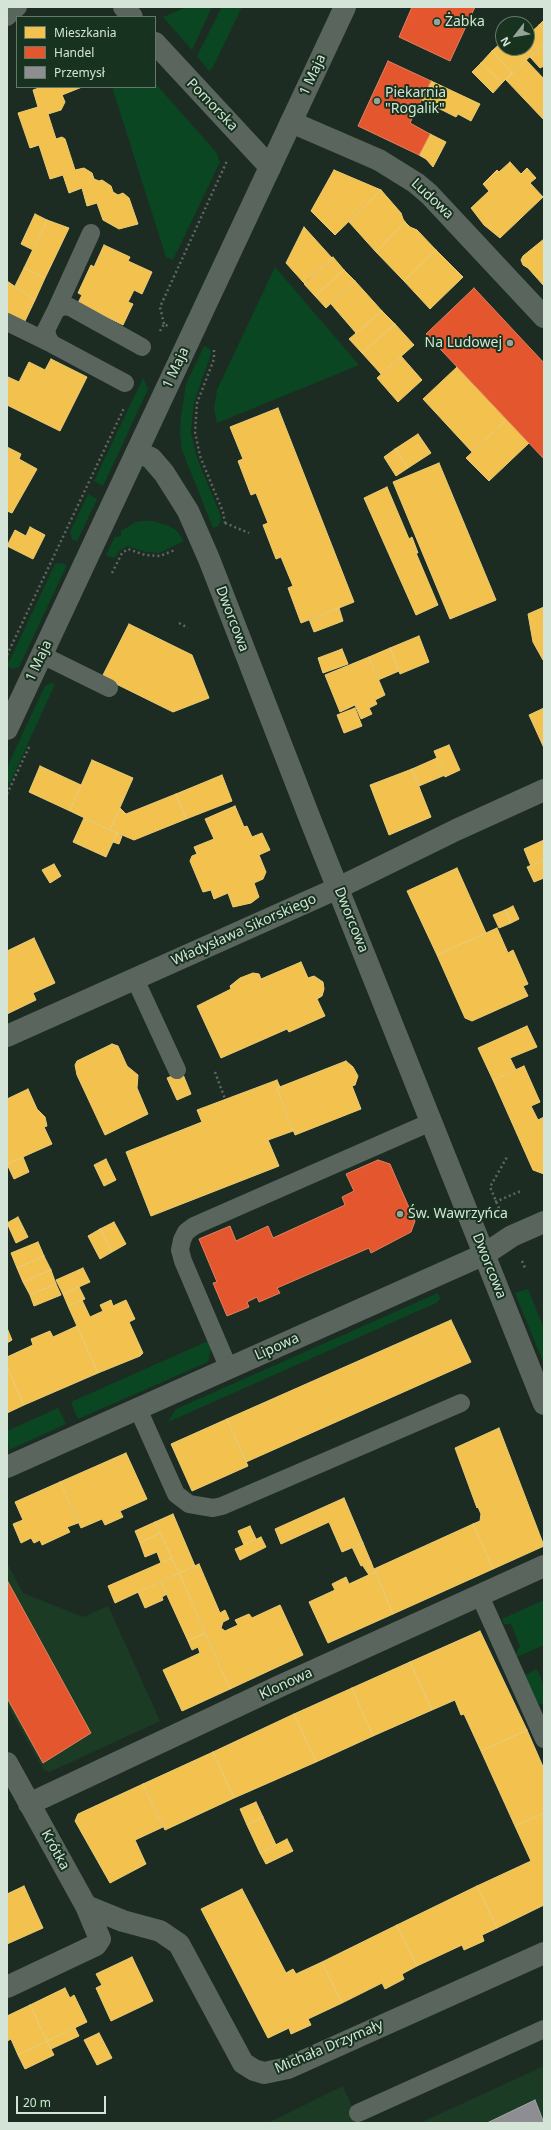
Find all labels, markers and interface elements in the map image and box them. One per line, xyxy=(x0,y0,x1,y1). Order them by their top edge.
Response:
place label: Żabka xyxy=(445,14,485,30)
legend xyxy=(16,16,156,88)
north arrow xyxy=(495,16,535,56)
marker: Żabka xyxy=(432,17,442,27)
text: Mieszkania xyxy=(54,24,117,41)
text: N xyxy=(496,34,514,50)
text: Handel xyxy=(54,44,94,61)
street label: 1 Maja xyxy=(296,52,330,98)
text: Przemysł xyxy=(54,64,105,81)
street label: Pomorska xyxy=(183,75,241,135)
place label: Piekarnia "Rogalik" xyxy=(385,85,446,118)
marker: Piekarnia "Rogalik" xyxy=(372,96,382,106)
street label: Ludowa xyxy=(407,175,457,223)
place label: Na Ludowej xyxy=(425,335,502,351)
marker: Na Ludowej xyxy=(505,338,515,348)
street label: 1 Maja xyxy=(159,345,193,391)
street label: Dworcowa xyxy=(212,584,252,654)
street label: 1 Maja xyxy=(22,638,56,684)
street label: Dworcowa xyxy=(330,885,372,955)
street label: Władysława Sikorskiego xyxy=(169,890,319,970)
place label: Św. Wawrzyńca xyxy=(408,1206,508,1222)
marker: Św. Wawrzyńca xyxy=(395,1209,405,1219)
street label: Dworcowa xyxy=(468,1231,510,1301)
street label: Lipowa xyxy=(252,1330,302,1364)
street label: Klonowa xyxy=(257,1664,315,1704)
street label: Krótka xyxy=(37,1827,73,1873)
street label: Michała Drzymały xyxy=(272,2017,386,2077)
scale bar xyxy=(18,2088,108,2114)
text: 20 m xyxy=(23,2094,51,2111)

